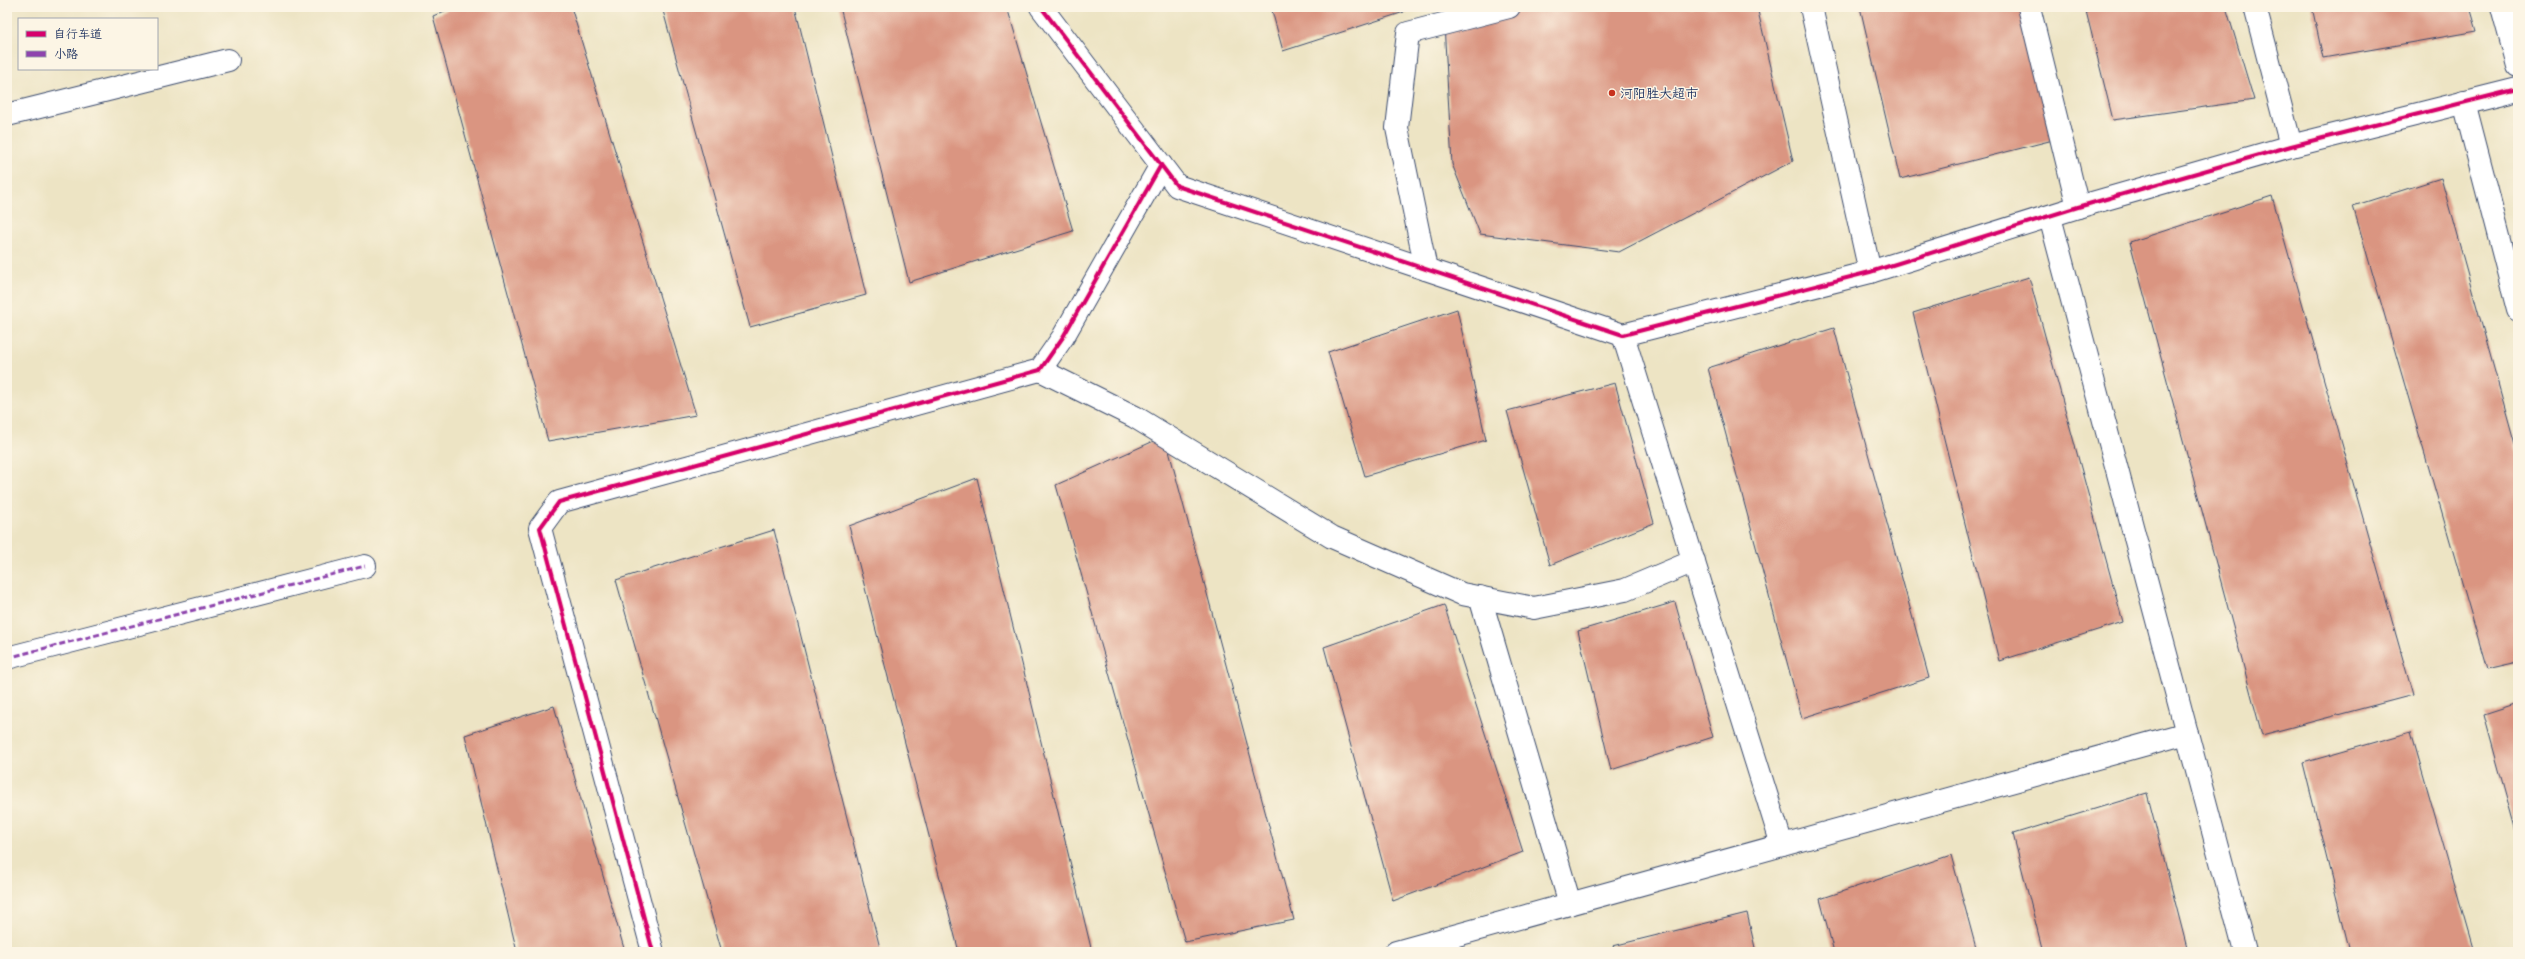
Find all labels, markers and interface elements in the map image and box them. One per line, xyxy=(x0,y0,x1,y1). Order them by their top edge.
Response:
legend xyxy=(18,18,158,70)
text: 自行车道 xyxy=(54,27,102,41)
text: 小路 xyxy=(54,47,78,61)
place label: 河阳胜大超市 xyxy=(1620,86,1698,101)
marker: 河阳胜大超市 xyxy=(1607,88,1617,98)

